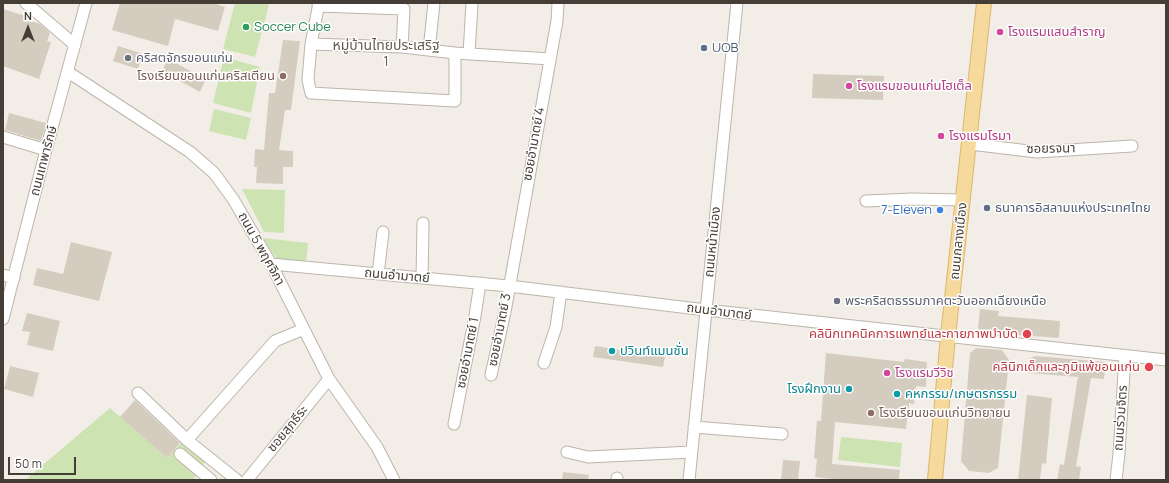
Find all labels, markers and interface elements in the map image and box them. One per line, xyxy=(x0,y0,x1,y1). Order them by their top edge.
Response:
north arrow xyxy=(8,8,48,48)
text: N xyxy=(24,8,32,23)
place label: Soccer Cube xyxy=(254,19,331,35)
marker: Soccer Cube xyxy=(241,22,251,32)
place label: โรงแรมแสนสำราญ xyxy=(1008,24,1106,40)
marker: โรงแรมแสนสำราญ xyxy=(995,27,1005,37)
district label: หมู่บ้านไทยประเสริฐ 1 xyxy=(332,38,440,70)
place label: UOB xyxy=(712,40,739,56)
marker: UOB xyxy=(699,43,709,53)
place label: คริสตจักรขอนแก่น xyxy=(136,50,233,66)
marker: คริสตจักรขอนแก่น xyxy=(123,53,133,63)
place label: โรงเรียนขอนแก่นคริสเตียน xyxy=(137,68,275,84)
marker: โรงเรียนขอนแก่นคริสเตียน xyxy=(278,71,288,81)
place label: โรงแรมขอนแก่นโฮเต็ล xyxy=(857,78,972,94)
marker: โรงแรมขอนแก่นโฮเต็ล xyxy=(844,81,854,91)
street label: ซอยอำมาตย์ 4 xyxy=(520,106,548,182)
street label: ถนนเทพารักษ์ xyxy=(27,124,61,198)
place label: โรงแรมโรมา xyxy=(949,128,1011,144)
marker: โรงแรมโรมา xyxy=(936,131,946,141)
street label: ซอยรจนา xyxy=(1026,141,1076,157)
place label: ธนาคารอิสลามแห่งประเทศไทย xyxy=(995,200,1151,216)
place label: 7-Eleven xyxy=(881,202,932,218)
street label: ถนนกลางเมือง xyxy=(947,202,971,280)
marker: ธนาคารอิสลามแห่งประเทศไทย xyxy=(982,203,992,213)
marker: 7-Eleven xyxy=(935,205,945,215)
street label: ถนนหน้าเมือง xyxy=(702,206,724,278)
street label: ถนน 5 พฤศจิกา xyxy=(234,210,288,288)
street label: ถนนอำมาตย์ xyxy=(364,265,430,287)
street label: ซอยอำมาตย์ 3 xyxy=(485,292,515,368)
place label: พระคริสตธรรมภาคตะวันออกเฉียงเหนือ xyxy=(845,293,1047,309)
marker: พระคริสตธรรมภาคตะวันออกเฉียงเหนือ xyxy=(832,296,842,306)
street label: ถนนอำมาตย์ xyxy=(685,300,753,324)
street label: ซอยอำมาตย์ 1 xyxy=(453,316,483,390)
place label: คลินิกเทคนิคการแพทย์และกายภาพบำบัด xyxy=(809,326,1018,342)
marker: คลินิกเทคนิคการแพทย์และกายภาพบำบัด xyxy=(1021,328,1033,340)
place label: ปวินท์แมนชั่น xyxy=(620,343,689,359)
marker: ปวินท์แมนชั่น xyxy=(607,346,617,356)
place label: คลินิกเด็กและภูมิแพ้ขอนแก่น xyxy=(993,359,1140,375)
marker: คลินิกเด็กและภูมิแพ้ขอนแก่น xyxy=(1143,361,1155,373)
place label: โรงแรมวีวิช xyxy=(895,365,954,381)
marker: โรงแรมวีวิช xyxy=(882,368,892,378)
place label: โรงฝึกงาน xyxy=(787,381,841,397)
marker: โรงฝึกงาน xyxy=(844,384,854,394)
street label: ถนนร่วมจิตร xyxy=(1111,385,1131,451)
place label: คหกรรม/เกษตรกรรม xyxy=(905,386,1017,402)
marker: คหกรรม/เกษตรกรรม xyxy=(892,389,902,399)
street label: ซอยสุภธีระ xyxy=(264,403,312,455)
place label: โรงเรียนขอนแก่นวิทยายน xyxy=(879,405,1011,421)
marker: โรงเรียนขอนแก่นวิทยายน xyxy=(866,408,876,418)
scale bar xyxy=(10,449,78,475)
text: 50 m xyxy=(15,455,42,472)

